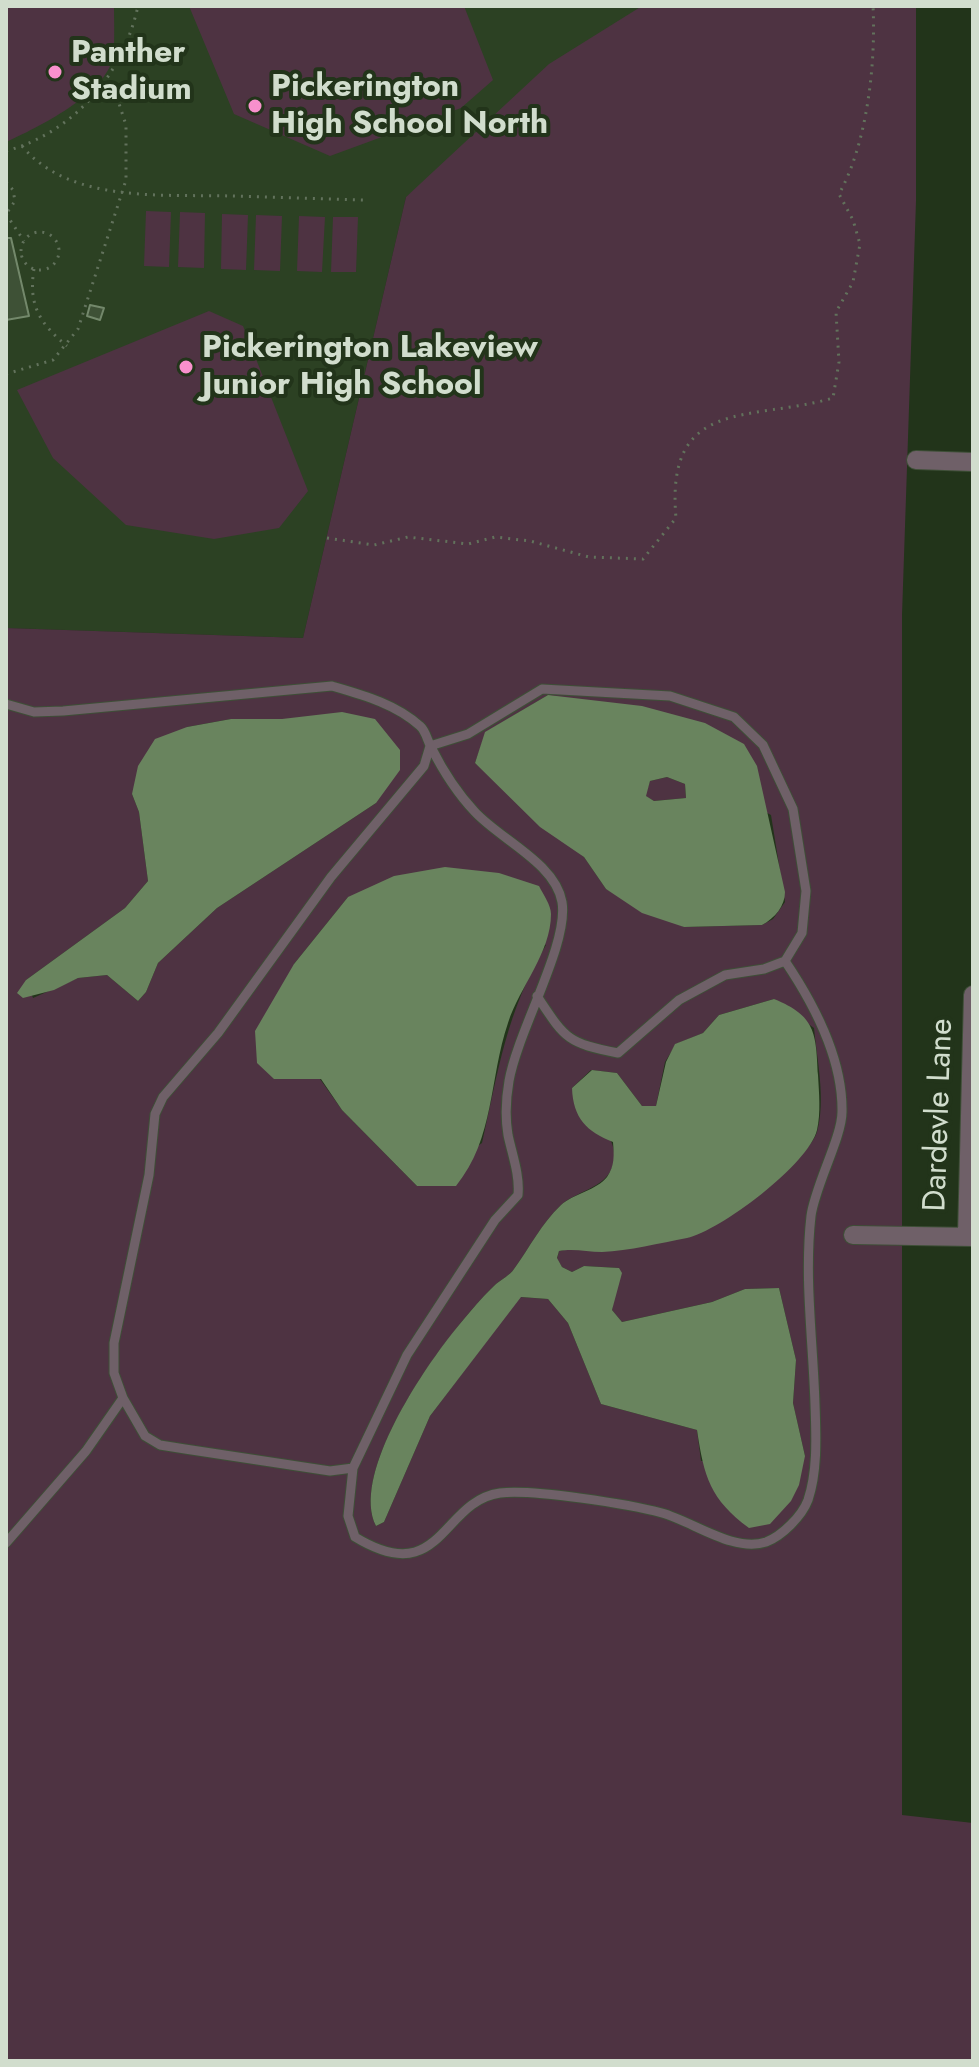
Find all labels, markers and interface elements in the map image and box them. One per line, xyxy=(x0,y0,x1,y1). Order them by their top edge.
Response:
place label: Panther Stadium xyxy=(71,35,192,110)
marker: Panther Stadium xyxy=(46,63,64,81)
place label: Pickerington High School North xyxy=(271,69,548,144)
marker: Pickerington High School North xyxy=(246,97,264,115)
place label: Pickerington Lakeview Junior High School xyxy=(202,330,538,405)
marker: Pickerington Lakeview Junior High School xyxy=(177,358,195,376)
street label: Dardevle Lane xyxy=(917,1018,963,1212)

